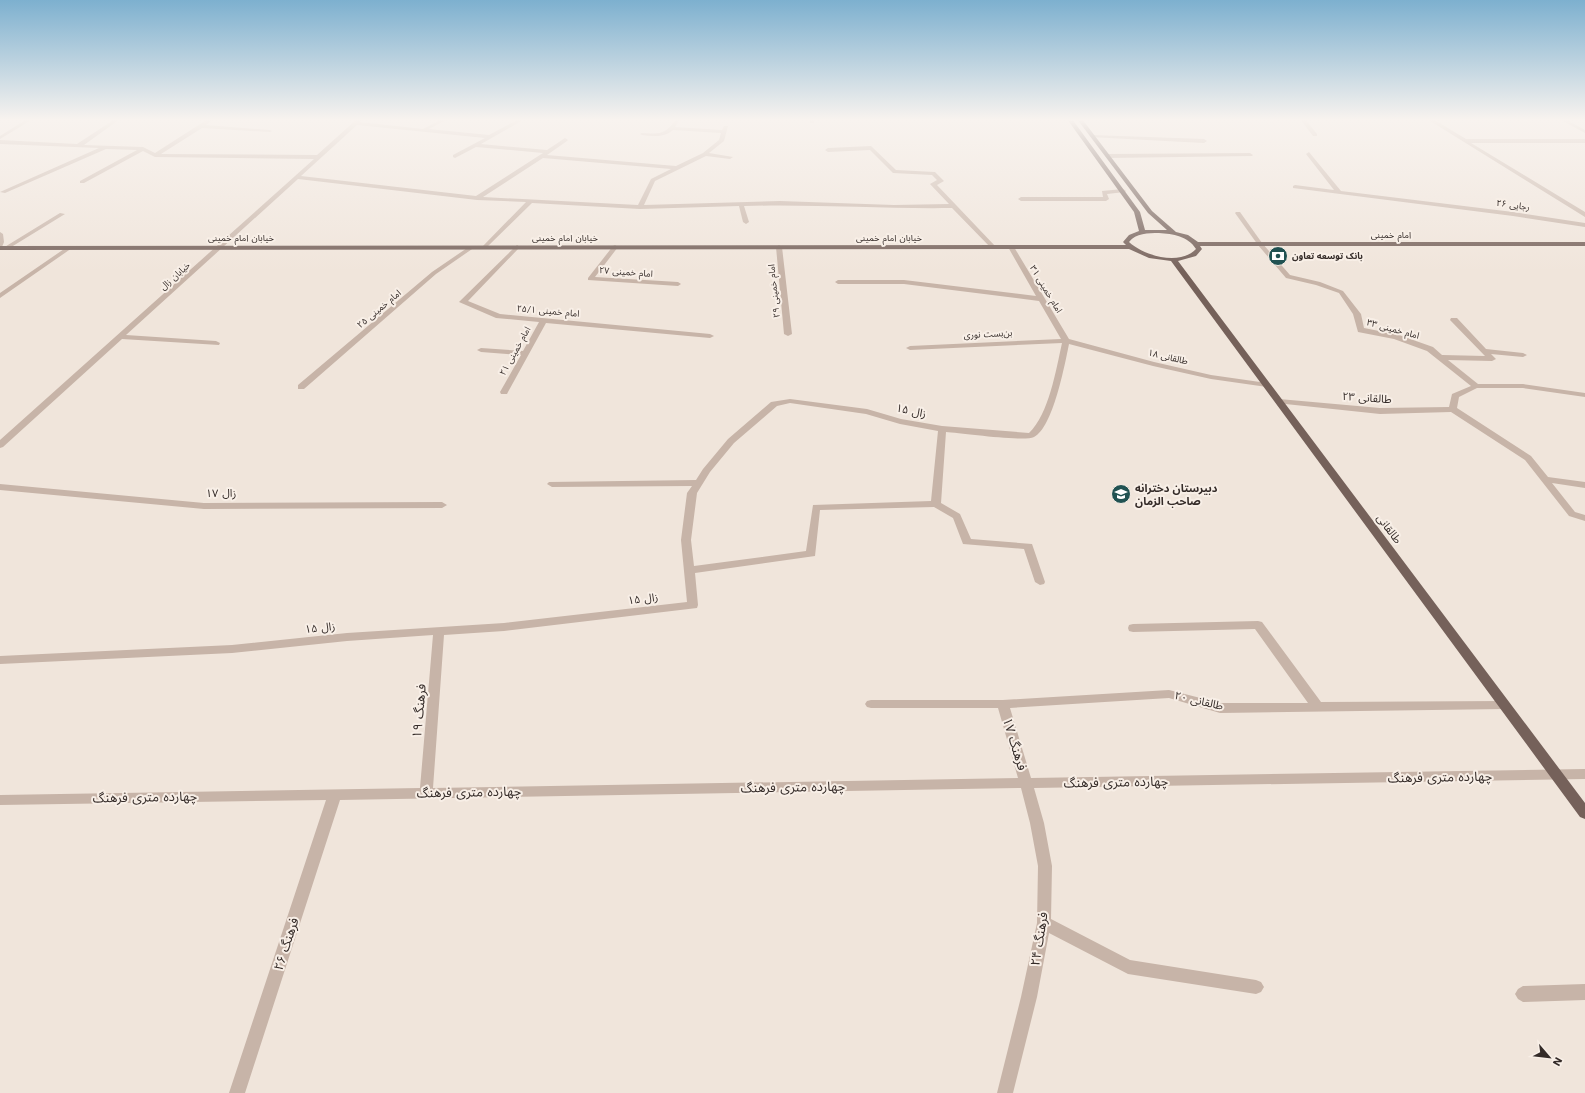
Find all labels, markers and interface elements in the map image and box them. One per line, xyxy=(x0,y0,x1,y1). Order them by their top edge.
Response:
street label: رجایی ۲۶ xyxy=(1496,198,1530,213)
street label: امام خمینی xyxy=(1371,230,1411,242)
street label: خیابان امام خمینی xyxy=(208,233,274,245)
street label: خیابان امام خمینی xyxy=(532,233,598,245)
street label: خیابان امام خمینی xyxy=(856,233,922,245)
bank icon: بانک توسعه تعاون xyxy=(1267,245,1289,267)
place label: بانک توسعه تعاون xyxy=(1292,251,1363,262)
street label: خیابان زال xyxy=(158,260,193,293)
street label: امام خمینی ۲۹ xyxy=(766,263,784,318)
street label: امام خمینی ۳۱ xyxy=(1026,263,1064,316)
street label: امام خمینی ۲۷ xyxy=(599,265,653,281)
street label: امام خمینی ۲۵ xyxy=(355,288,404,332)
street label: امام خمینی ۲۵/۱ xyxy=(516,303,580,321)
street label: امام خمینی ۳۳ xyxy=(1365,317,1420,343)
street label: امام خمینی ۲۱ xyxy=(498,325,534,378)
street label: بن‌بست نوری xyxy=(963,328,1013,341)
street label: طالقانی ۱۸ xyxy=(1147,348,1189,366)
street label: طالقانی ۲۳ xyxy=(1342,390,1392,406)
street label: زال ۱۵ xyxy=(895,401,927,421)
place label: دبیرستان دخترانه صاحب الزمان xyxy=(1135,482,1218,508)
school or university icon: دبیرستان دخترانه صاحب الزمان xyxy=(1110,483,1132,505)
street label: زال ۱۷ xyxy=(206,487,236,500)
street label: طالقانی xyxy=(1374,512,1404,546)
street label: زال ۱۵ xyxy=(627,591,659,607)
street label: زال ۱۵ xyxy=(304,620,336,636)
street label: فرهنگ ۱۹ xyxy=(409,683,429,739)
street label: طالقانی ۲۰ xyxy=(1173,689,1225,713)
street label: فرهنگ ۱۷ xyxy=(1000,716,1030,772)
street label: چهارده متری فرهنگ xyxy=(1388,769,1493,787)
street label: چهارده متری فرهنگ xyxy=(1064,774,1169,792)
street label: چهارده متری فرهنگ xyxy=(741,779,846,797)
street label: چهارده متری فرهنگ xyxy=(417,784,522,802)
street label: چهارده متری فرهنگ xyxy=(93,789,198,807)
street label: فرهنگ ۲۴ xyxy=(1027,911,1051,967)
street label: فرهنگ ۲۶ xyxy=(270,916,302,972)
north arrow xyxy=(1529,1037,1569,1077)
text: N xyxy=(1550,1055,1565,1068)

